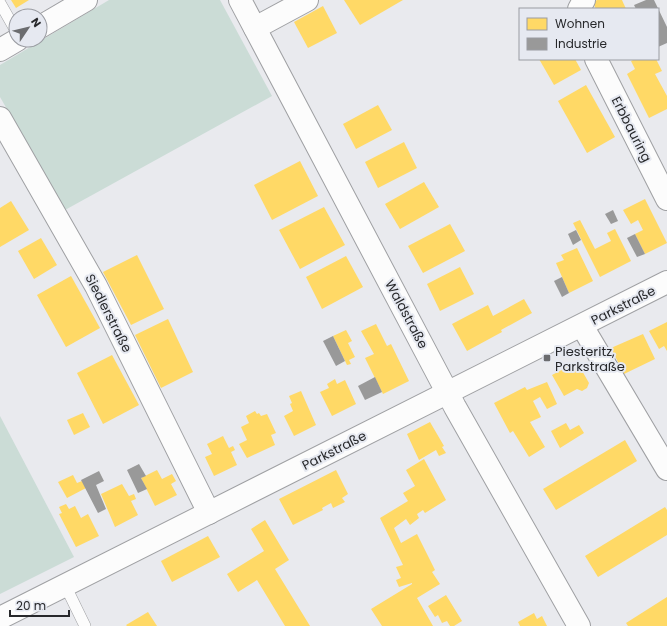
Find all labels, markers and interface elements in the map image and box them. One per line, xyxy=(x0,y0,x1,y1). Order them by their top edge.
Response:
north arrow xyxy=(8,8,48,48)
legend xyxy=(519,8,659,60)
text: N xyxy=(27,14,45,30)
text: Wohnen xyxy=(555,15,605,32)
text: Industrie xyxy=(555,35,607,52)
street label: Erbbauring xyxy=(607,93,656,165)
street label: Siedlerstraße xyxy=(81,271,137,356)
street label: Waldstraße xyxy=(380,276,433,352)
street label: Parkstraße xyxy=(588,281,659,330)
place label: Piesteritz, Parkstraße xyxy=(555,342,625,376)
marker: Piesteritz, Parkstraße xyxy=(542,353,552,363)
street label: Parkstraße xyxy=(299,426,370,475)
scale bar xyxy=(10,592,69,618)
text: 20 m xyxy=(16,597,46,614)

